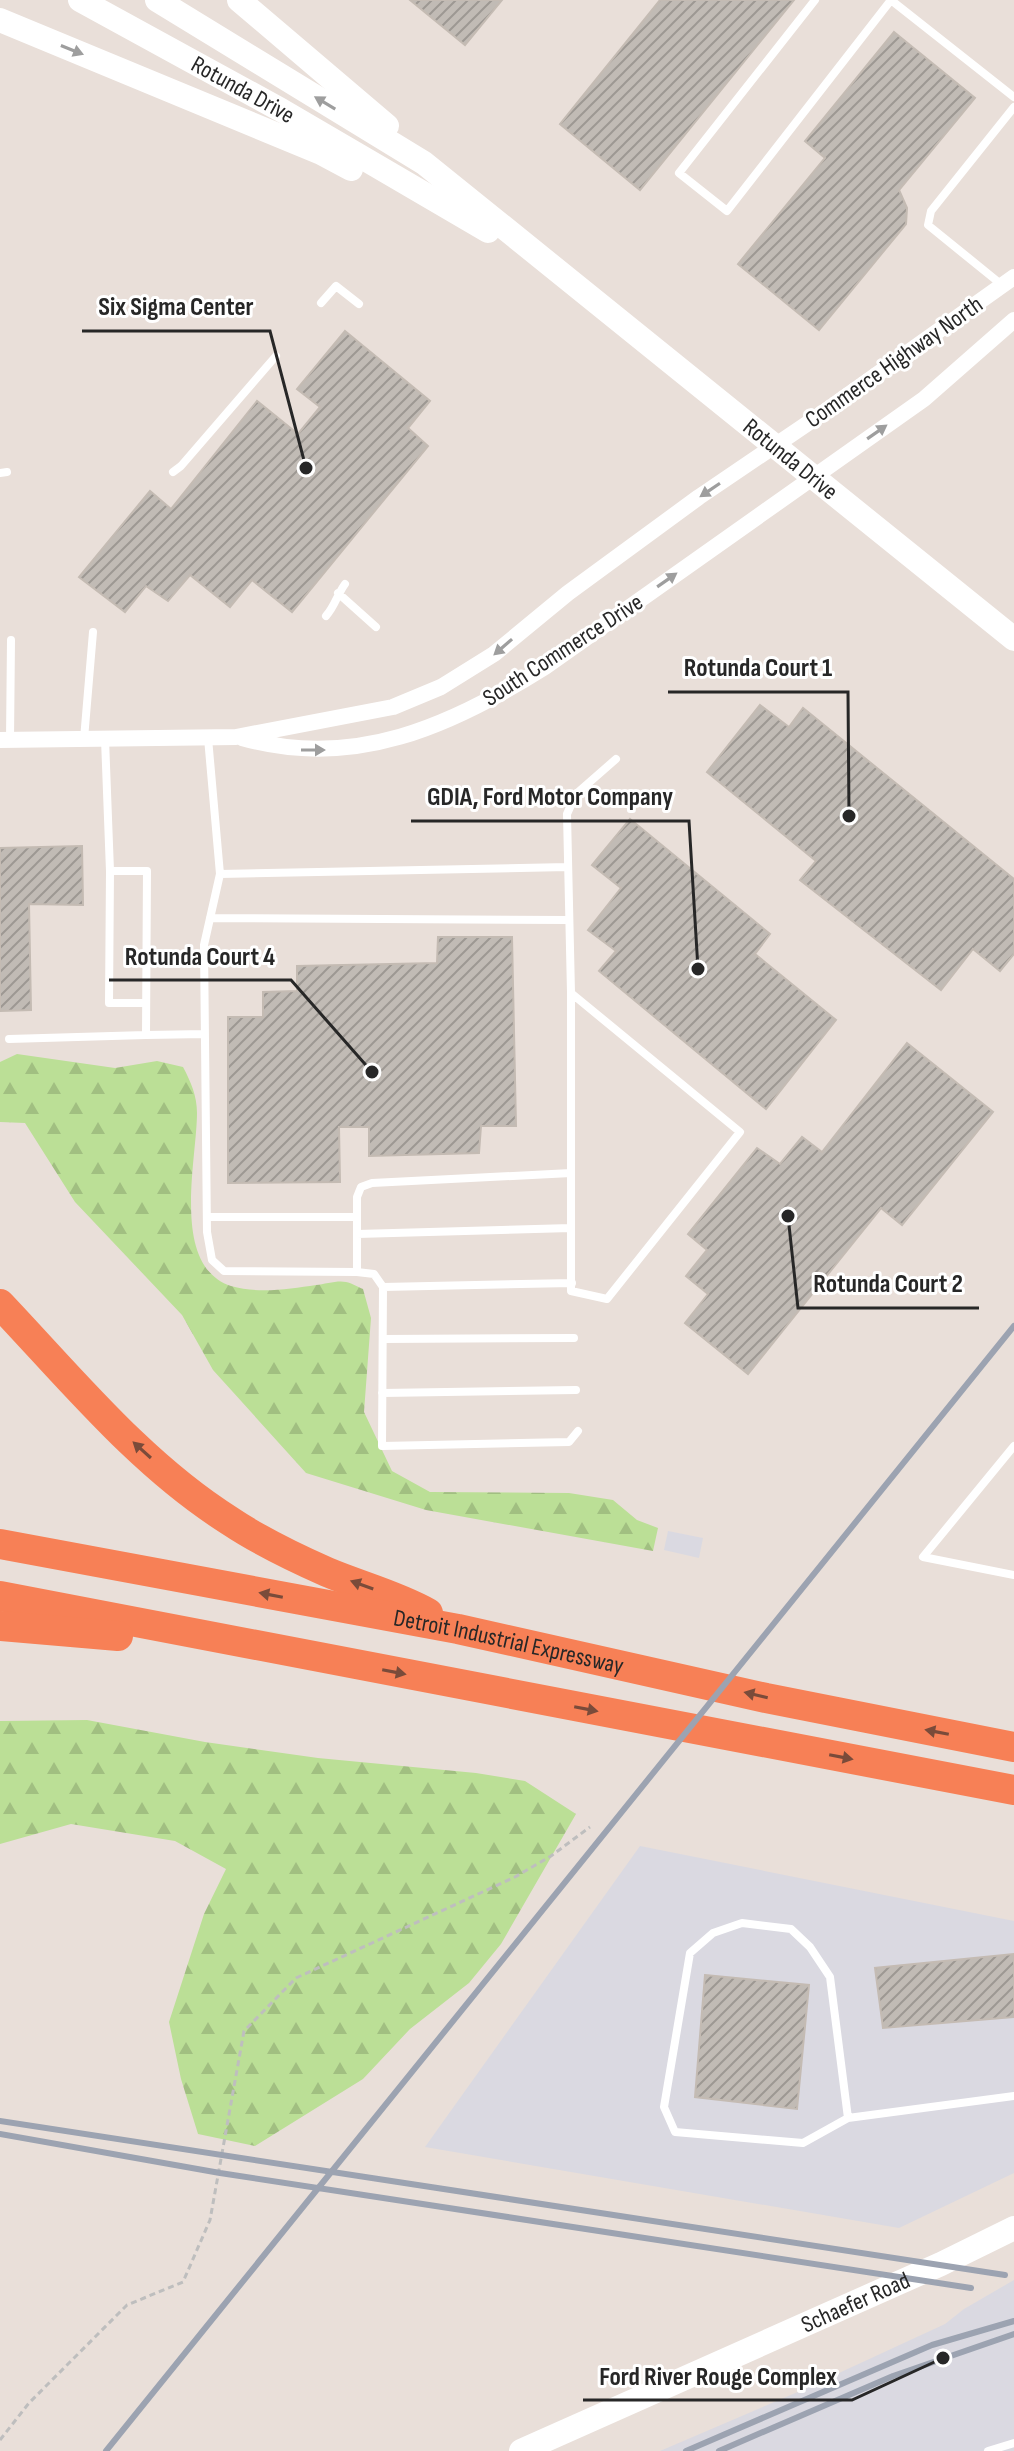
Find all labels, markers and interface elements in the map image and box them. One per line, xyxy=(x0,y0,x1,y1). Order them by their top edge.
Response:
one-way arrow xyxy=(60,43,84,56)
street label: Rotunda Drive xyxy=(186,49,300,129)
one-way arrow xyxy=(314,96,336,110)
callout: Six Sigma Center xyxy=(82,281,270,331)
street label: Commerce Highway North xyxy=(800,290,988,434)
text: Six Sigma Center xyxy=(98,292,254,323)
street label: Rotunda Drive xyxy=(737,412,844,506)
one-way arrow xyxy=(866,425,887,440)
one-way arrow xyxy=(699,482,720,497)
one-way arrow xyxy=(657,573,678,589)
street label: South Commerce Drive xyxy=(478,587,648,713)
one-way arrow xyxy=(493,637,512,655)
callout: Rotunda Court 1 xyxy=(668,642,848,692)
text: Rotunda Court 1 xyxy=(684,653,832,684)
one-way arrow xyxy=(301,744,326,756)
callout: GDIA, Ford Motor Company xyxy=(411,771,689,821)
text: GDIA, Ford Motor Company xyxy=(427,782,673,813)
callout: Rotunda Court 4 xyxy=(109,930,291,980)
text: Rotunda Court 4 xyxy=(125,942,275,973)
callout: Rotunda Court 2 xyxy=(798,1258,979,1308)
text: Rotunda Court 2 xyxy=(813,1269,963,1300)
one-way arrow xyxy=(132,1442,151,1460)
one-way arrow xyxy=(349,1578,373,1591)
one-way arrow xyxy=(258,1588,283,1600)
street label: Detroit Industrial Expressway xyxy=(391,1603,626,1680)
one-way arrow xyxy=(382,1667,407,1679)
one-way arrow xyxy=(743,1689,768,1701)
one-way arrow xyxy=(573,1703,598,1715)
one-way arrow xyxy=(925,1725,950,1738)
one-way arrow xyxy=(829,1751,854,1764)
street label: Schaefer Road xyxy=(797,2265,914,2339)
callout: Ford River Rouge Complex xyxy=(583,2350,852,2400)
text: Ford River Rouge Complex xyxy=(599,2362,837,2393)

